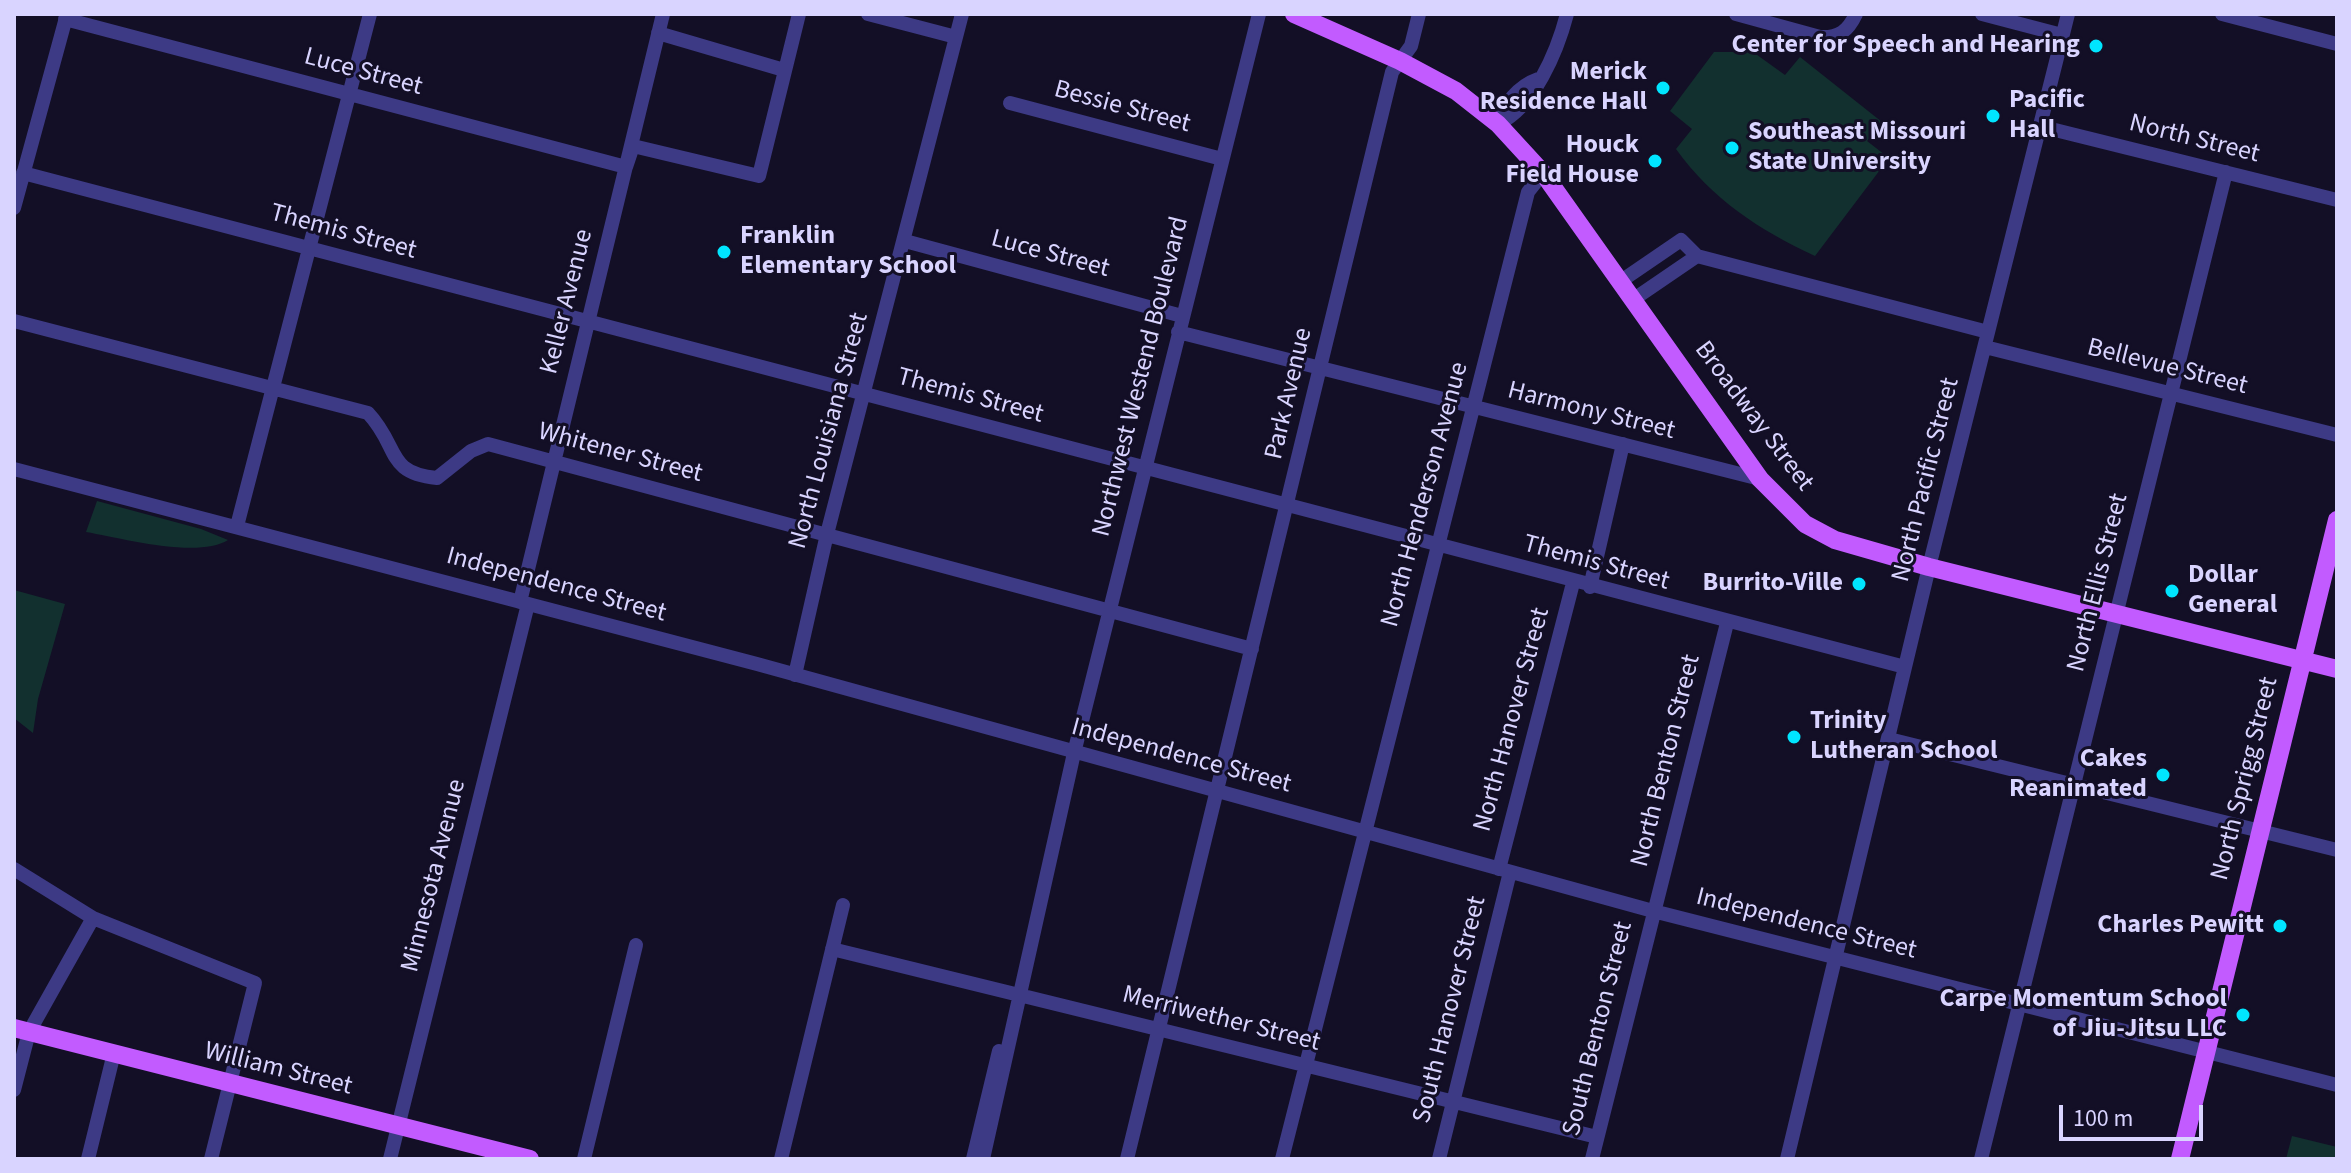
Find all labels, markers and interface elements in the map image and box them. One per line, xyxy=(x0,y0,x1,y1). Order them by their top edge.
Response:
place label: Center for Speech and Hearing xyxy=(1732,30,2080,62)
marker: Center for Speech and Hearing xyxy=(2087,37,2105,55)
street label: Luce Street xyxy=(300,42,426,104)
place label: Merick Residence Hall xyxy=(1480,57,1647,118)
street label: Bessie Street xyxy=(1051,75,1193,141)
marker: Merick Residence Hall xyxy=(1654,79,1672,97)
place label: Pacific Hall xyxy=(2009,85,2085,146)
marker: Pacific Hall xyxy=(1984,107,2002,125)
street label: North Street xyxy=(2126,109,2262,171)
place label: Southeast Missouri State University xyxy=(1748,117,1966,178)
place label: Houck Field House xyxy=(1505,130,1639,192)
marker: Southeast Missouri State University xyxy=(1723,139,1741,157)
marker: Houck Field House xyxy=(1646,152,1664,170)
street label: Themis Street xyxy=(266,198,420,268)
street label: Northwest Westend Boulevard xyxy=(1087,214,1197,540)
place label: Franklin Elementary School xyxy=(740,221,956,282)
street label: Luce Street xyxy=(987,224,1113,286)
street label: Keller Avenue xyxy=(535,226,601,378)
marker: Franklin Elementary School xyxy=(715,243,733,261)
street label: North Louisiana Street xyxy=(783,310,877,552)
street label: Park Avenue xyxy=(1260,325,1320,463)
street label: Bellevue Street xyxy=(2084,333,2250,403)
street label: Broadway Street xyxy=(1687,336,1819,498)
street label: North Henderson Avenue xyxy=(1376,359,1476,631)
street label: Themis Street xyxy=(893,362,1047,432)
street label: North Pacific Street xyxy=(1887,375,1967,585)
street label: Harmony Street xyxy=(1504,376,1678,448)
street label: Whitener Street xyxy=(534,417,706,491)
street label: North Ellis Street xyxy=(2062,491,2136,675)
street label: Themis Street xyxy=(1519,529,1673,599)
street label: Independence Street xyxy=(443,542,669,630)
place label: Dollar General xyxy=(2188,560,2277,622)
place label: Burrito-Ville xyxy=(1703,568,1843,600)
marker: Burrito-Ville xyxy=(1850,575,1868,593)
marker: Dollar General xyxy=(2163,582,2181,600)
street label: North Hanover Street xyxy=(1468,605,1558,835)
street label: North Benton Street xyxy=(1626,652,1708,870)
street label: North Sprigg Street xyxy=(2206,674,2286,884)
place label: Trinity Lutheran School xyxy=(1810,706,1997,768)
street label: Independence Street xyxy=(1068,713,1294,801)
marker: Trinity Lutheran School xyxy=(1785,728,1803,746)
place label: Cakes Reanimated xyxy=(2009,744,2147,806)
marker: Cakes Reanimated xyxy=(2154,766,2172,784)
street label: Minnesota Avenue xyxy=(396,776,474,976)
street label: Independence Street xyxy=(1693,883,1919,967)
street label: South Hanover Street xyxy=(1408,893,1494,1127)
place label: Charles Pewitt xyxy=(2097,910,2264,942)
marker: Charles Pewitt xyxy=(2271,917,2289,935)
street label: South Benton Street xyxy=(1557,919,1641,1139)
street label: Merriwether Street xyxy=(1119,980,1323,1060)
place label: Carpe Momentum School of Jiu-Jitsu LLC xyxy=(1939,984,2227,1046)
marker: Carpe Momentum School of Jiu-Jitsu LLC xyxy=(2234,1006,2252,1024)
street label: William Street xyxy=(201,1037,355,1103)
scale bar xyxy=(2063,1089,2207,1139)
text: 100 m xyxy=(2073,1101,2133,1136)

